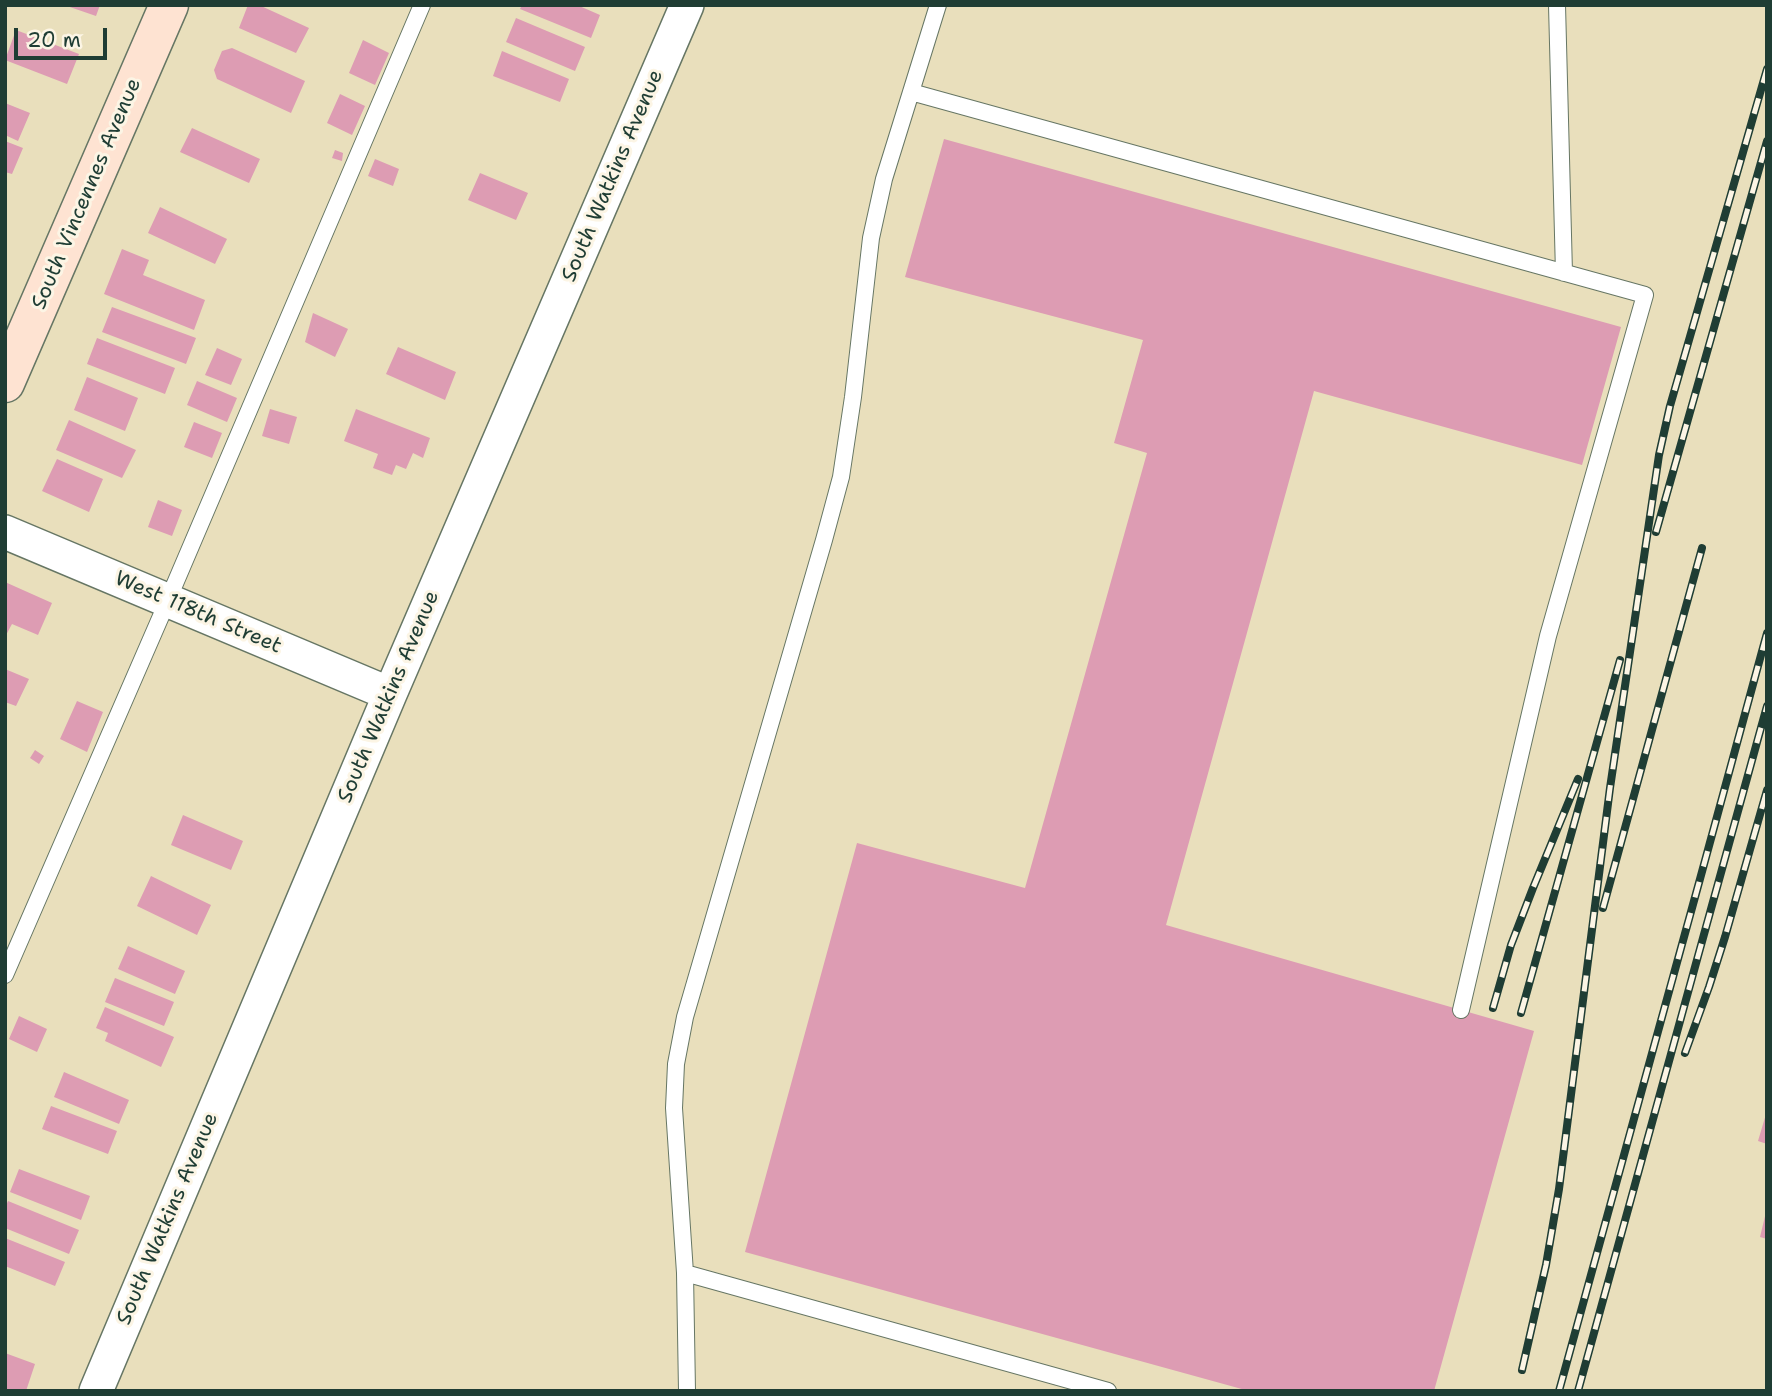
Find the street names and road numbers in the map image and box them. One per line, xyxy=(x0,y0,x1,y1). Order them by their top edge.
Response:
street label: South Watkins Avenue xyxy=(557,66,669,286)
street label: South Vincennes Avenue xyxy=(27,75,147,313)
street label: West 118th Street xyxy=(111,566,285,660)
street label: South Watkins Avenue xyxy=(333,587,445,807)
street label: South Watkins Avenue xyxy=(112,1109,224,1329)

